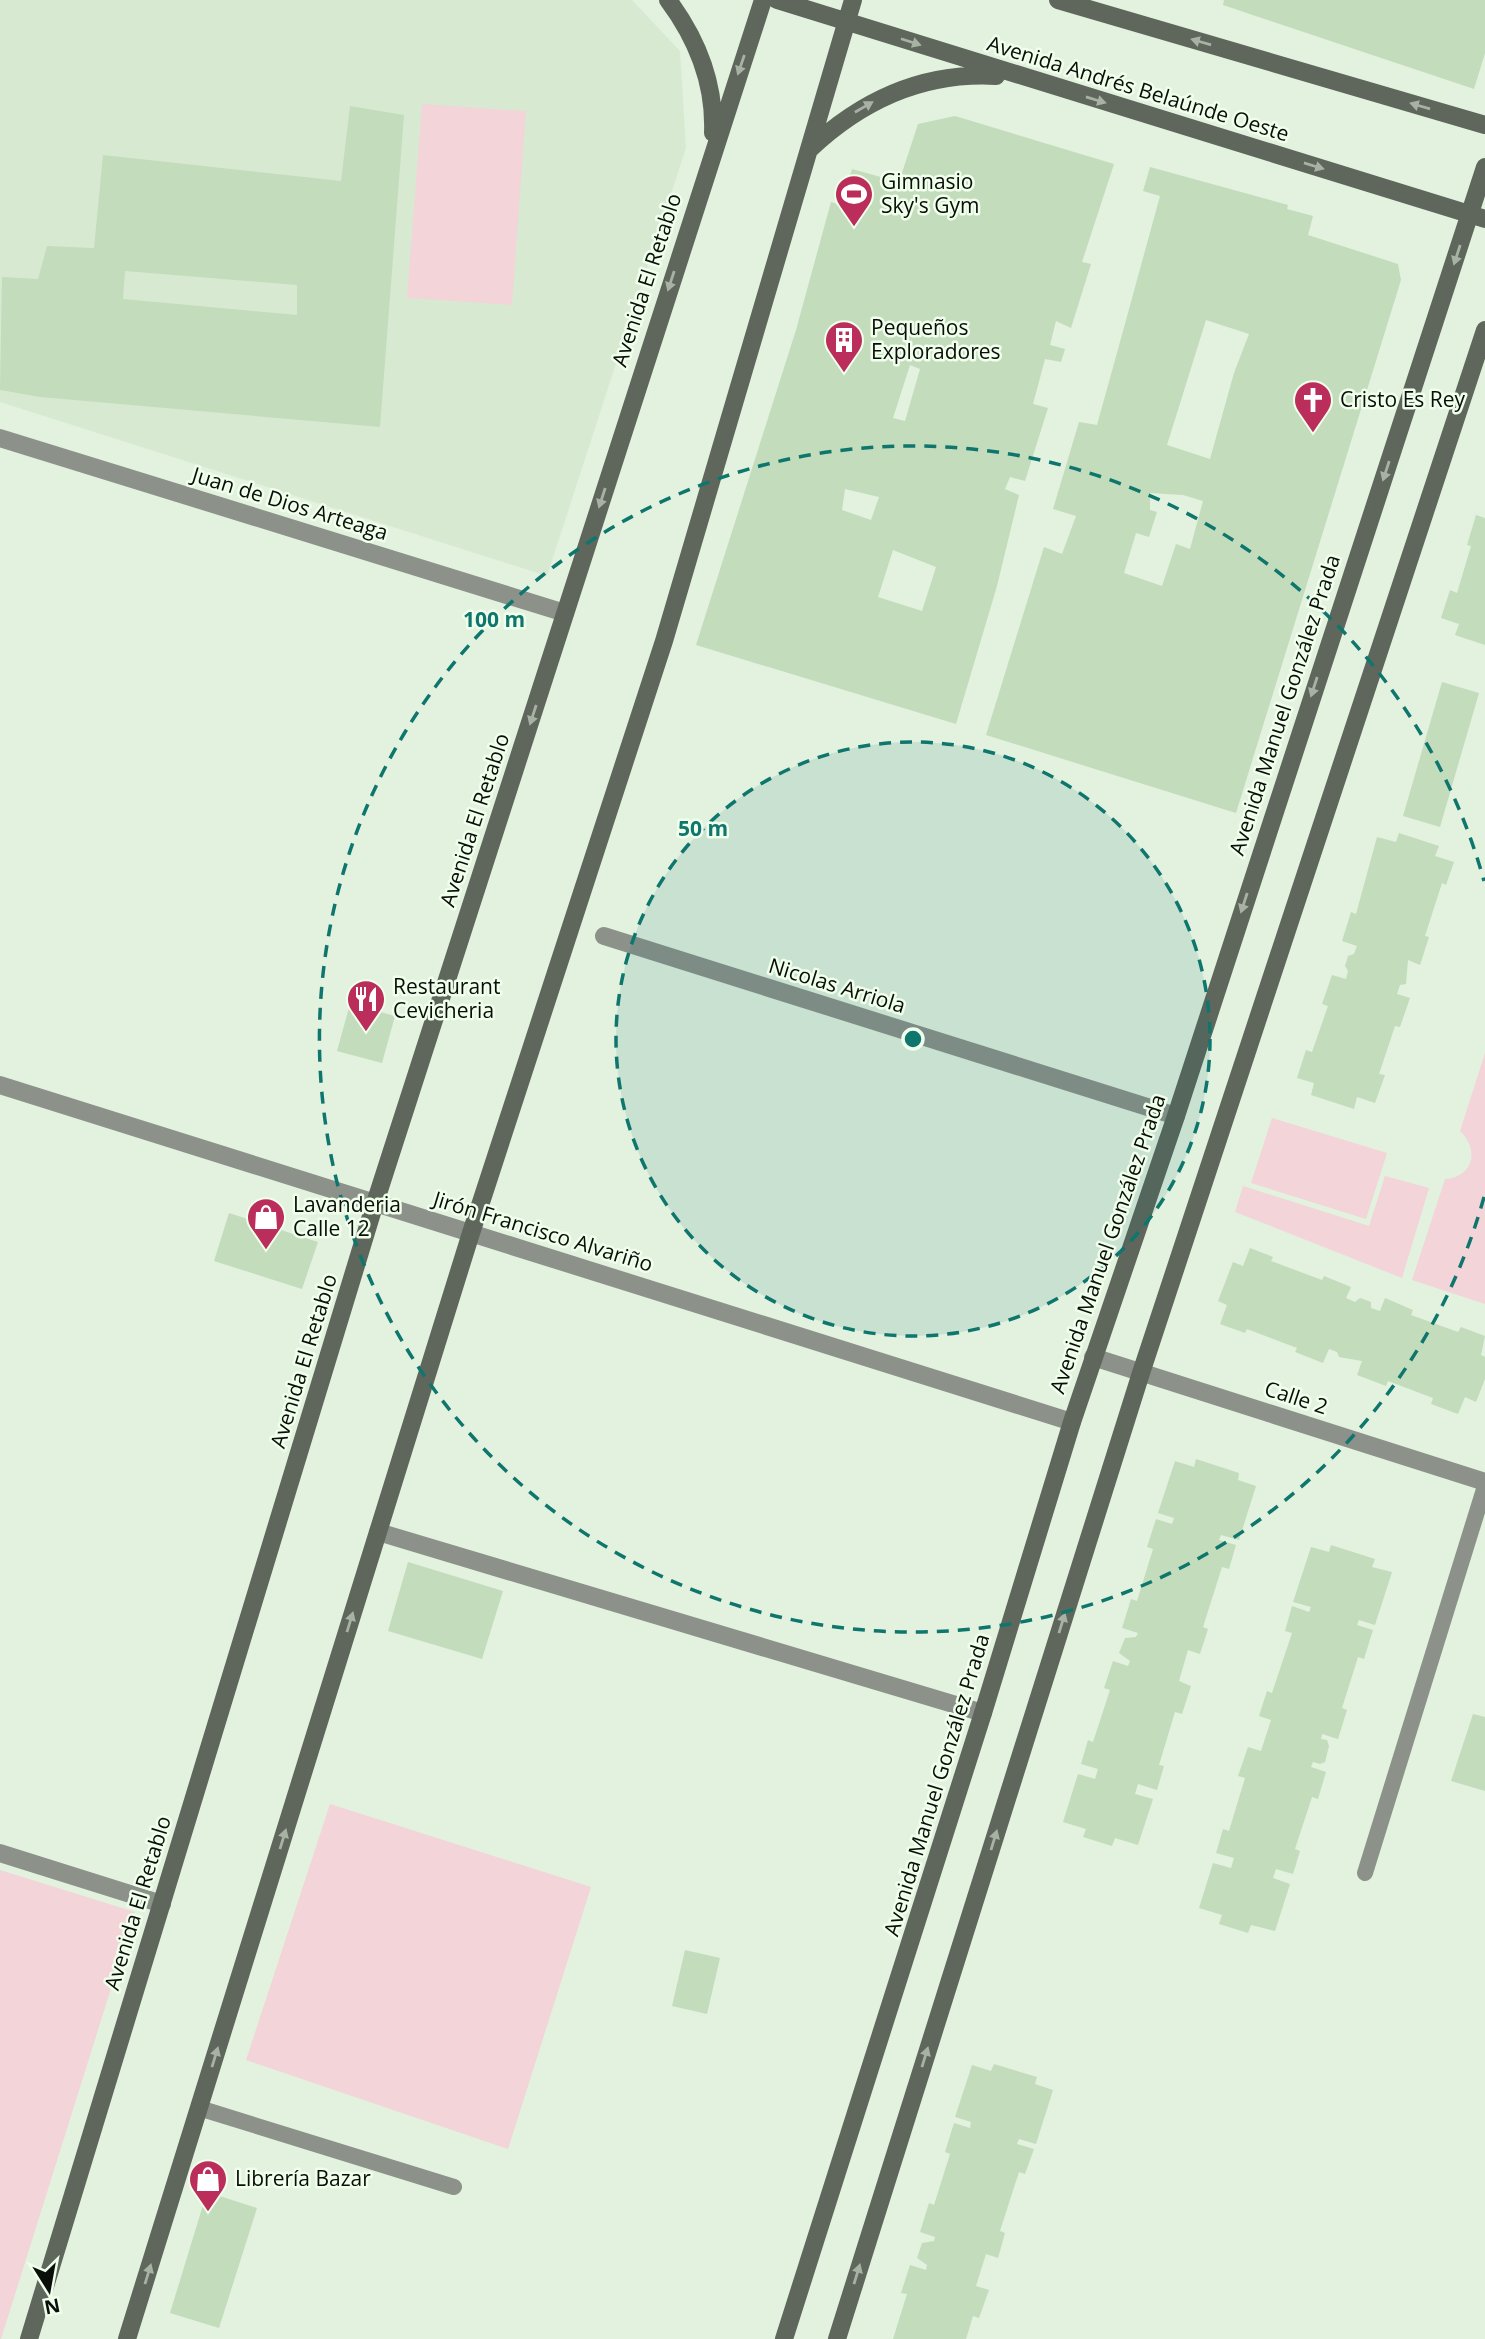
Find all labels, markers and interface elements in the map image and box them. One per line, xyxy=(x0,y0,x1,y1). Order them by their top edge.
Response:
street label: Avenida Andrés Belaúnde Oeste xyxy=(984,29,1293,147)
one-way arrow xyxy=(1191,36,1212,46)
one-way arrow xyxy=(901,37,922,48)
one-way arrow xyxy=(735,54,746,75)
one-way arrow xyxy=(1086,96,1107,106)
one-way arrow xyxy=(854,101,873,113)
one-way arrow xyxy=(1409,101,1430,111)
one-way arrow xyxy=(1303,162,1324,172)
place label: Gimnasio Sky's Gym xyxy=(881,167,979,219)
sports icon: Gimnasio Sky's Gym xyxy=(833,173,875,228)
street label: Avenida El Retablo xyxy=(605,189,687,370)
one-way arrow xyxy=(1451,244,1461,265)
one-way arrow xyxy=(665,271,675,292)
place label: Pequeños Exploradores xyxy=(871,313,1001,365)
building icon: Pequeños Exploradores xyxy=(823,319,865,374)
church icon: Cristo Es Rey xyxy=(1292,379,1334,434)
place label: Cristo Es Rey xyxy=(1340,385,1466,413)
street label: Juan de Dios Arteaga xyxy=(187,459,392,546)
one-way arrow xyxy=(1380,461,1390,482)
one-way arrow xyxy=(596,488,607,509)
street label: Avenida Manuel González Prada xyxy=(1222,551,1346,859)
text: 100 m xyxy=(463,605,525,633)
one-way arrow xyxy=(1309,677,1319,698)
one-way arrow xyxy=(527,704,538,725)
street label: Avenida El Retablo xyxy=(433,729,515,910)
text: 50 m xyxy=(678,814,728,842)
one-way arrow xyxy=(1238,893,1249,914)
street label: Nicolas Arriola xyxy=(765,951,909,1019)
place label: Restaurant Cevicheria xyxy=(393,972,500,1024)
restaurant icon: Restaurant Cevicheria xyxy=(345,978,387,1033)
centre of rings xyxy=(901,1027,925,1051)
street label: Avenida Manuel González Prada xyxy=(1043,1090,1172,1397)
street label: Jirón Francisco Alvariño xyxy=(428,1184,656,1278)
place label: Lavanderia Calle 12 xyxy=(293,1190,401,1242)
shop icon: Lavanderia Calle 12 xyxy=(245,1196,287,1251)
street label: Avenida El Retablo xyxy=(263,1270,343,1451)
street label: Calle 2 xyxy=(1261,1374,1331,1420)
one-way arrow xyxy=(345,1611,356,1632)
one-way arrow xyxy=(1057,1612,1068,1633)
street label: Avenida Manuel González Prada xyxy=(877,1630,995,1939)
street label: Avenida El Retablo xyxy=(97,1812,177,1993)
one-way arrow xyxy=(278,1829,288,1850)
one-way arrow xyxy=(989,1829,999,1850)
one-way arrow xyxy=(210,2046,221,2067)
one-way arrow xyxy=(921,2046,931,2067)
shop icon: Librería Bazar xyxy=(187,2158,229,2213)
place label: Librería Bazar xyxy=(235,2164,371,2192)
north arrow xyxy=(14,2255,84,2325)
one-way arrow xyxy=(143,2263,153,2284)
one-way arrow xyxy=(852,2263,863,2284)
text: N xyxy=(42,2292,62,2321)

